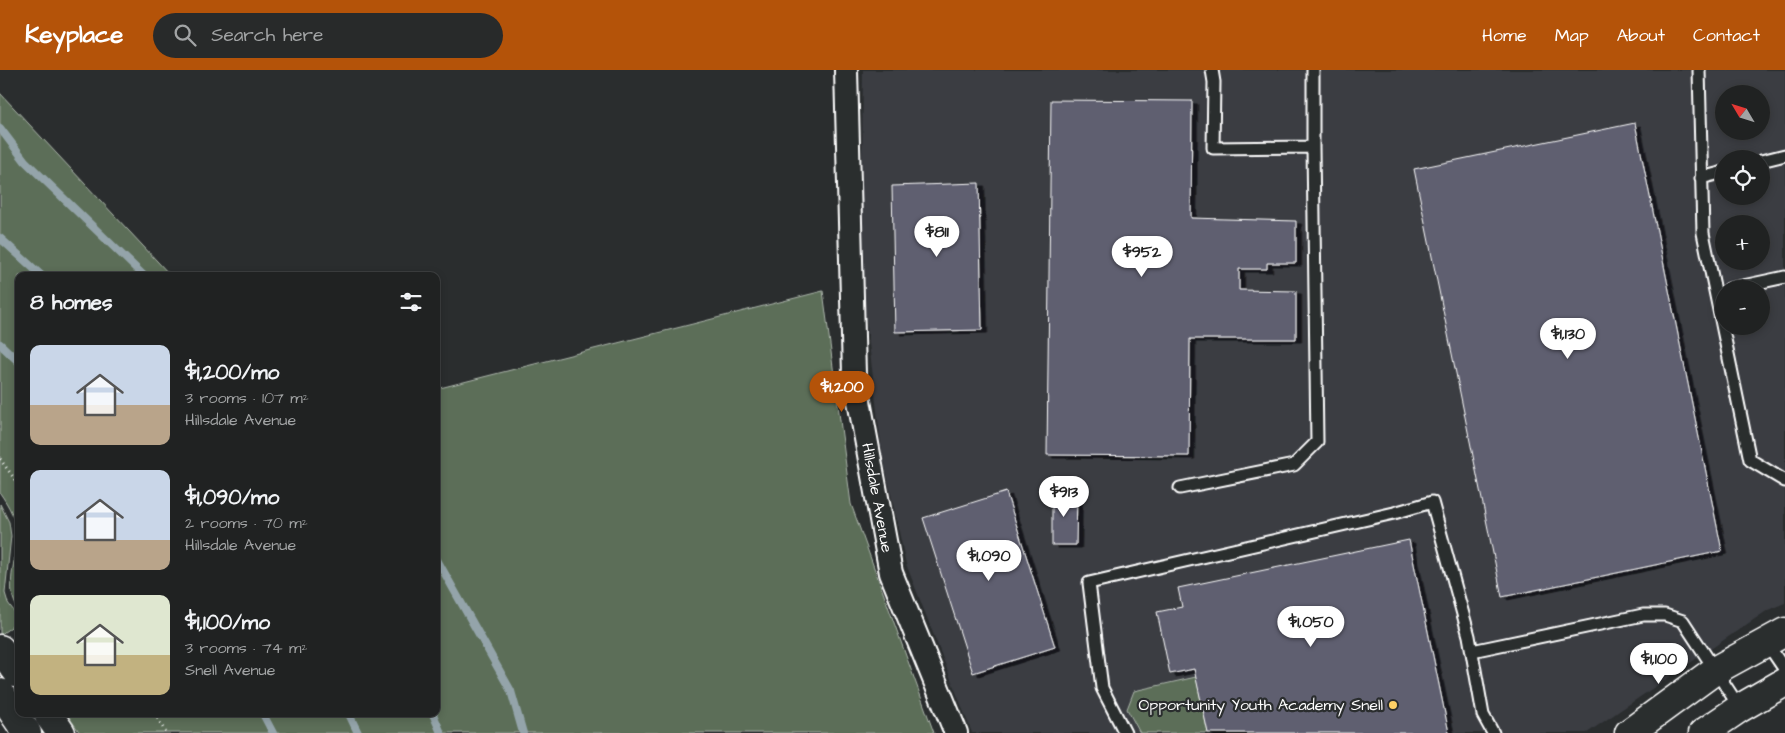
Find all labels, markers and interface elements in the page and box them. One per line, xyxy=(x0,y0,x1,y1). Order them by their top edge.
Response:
search box xyxy=(153,13,503,58)
text: Keyplace xyxy=(25,18,123,52)
icon: search xyxy=(171,21,199,49)
text: Search here xyxy=(211,22,323,49)
text: Home xyxy=(1482,23,1527,48)
text: Map xyxy=(1555,23,1589,48)
text: About xyxy=(1617,23,1665,48)
text: Contact xyxy=(1693,23,1760,48)
north arrow xyxy=(1715,85,1770,140)
map controls xyxy=(1715,85,1770,335)
button: locate xyxy=(1715,150,1770,205)
button: + xyxy=(1715,215,1770,270)
pin: $811 xyxy=(907,216,967,258)
text: $811 xyxy=(925,221,949,243)
pin: $952 xyxy=(1112,236,1172,278)
text: $952 xyxy=(1123,241,1161,263)
button: − xyxy=(1715,280,1770,335)
text: 8 homes xyxy=(30,288,112,317)
icon: filters xyxy=(397,288,425,316)
pin: $1,130 xyxy=(1527,318,1609,360)
text: $1,130 xyxy=(1551,323,1585,345)
text: $1,200/mo xyxy=(185,358,279,387)
icon: home xyxy=(70,365,130,425)
pin: $1,200 xyxy=(801,370,883,413)
text: $1,200 xyxy=(820,376,864,398)
text: 3 rooms · 107 m² xyxy=(185,387,309,409)
text: Hillsdale Avenue xyxy=(185,409,296,431)
street label: Hillsdale Avenue xyxy=(856,441,898,555)
pin: $913 xyxy=(1034,476,1094,518)
text: $913 xyxy=(1050,481,1078,503)
text: $1,090/mo xyxy=(185,483,279,512)
icon: home xyxy=(70,490,130,550)
text: 2 rooms · 70 m² xyxy=(185,512,308,534)
text: Hillsdale Avenue xyxy=(185,534,296,556)
pin: $1,090 xyxy=(948,540,1030,582)
text: $1,090 xyxy=(967,545,1011,567)
pin: $1,050 xyxy=(1270,606,1352,648)
text: $1,100/mo xyxy=(185,608,270,637)
text: $1,050 xyxy=(1288,611,1334,633)
icon: home xyxy=(70,615,130,675)
text: 3 rooms · 74 m² xyxy=(185,637,308,659)
pin: $1,100 xyxy=(1618,642,1700,685)
text: $1,100 xyxy=(1641,648,1677,670)
text: Snell Avenue xyxy=(185,659,275,681)
place label: Opportunity Youth Academy Snell xyxy=(1139,694,1383,717)
marker: Opportunity Youth Academy Snell xyxy=(1387,699,1399,711)

